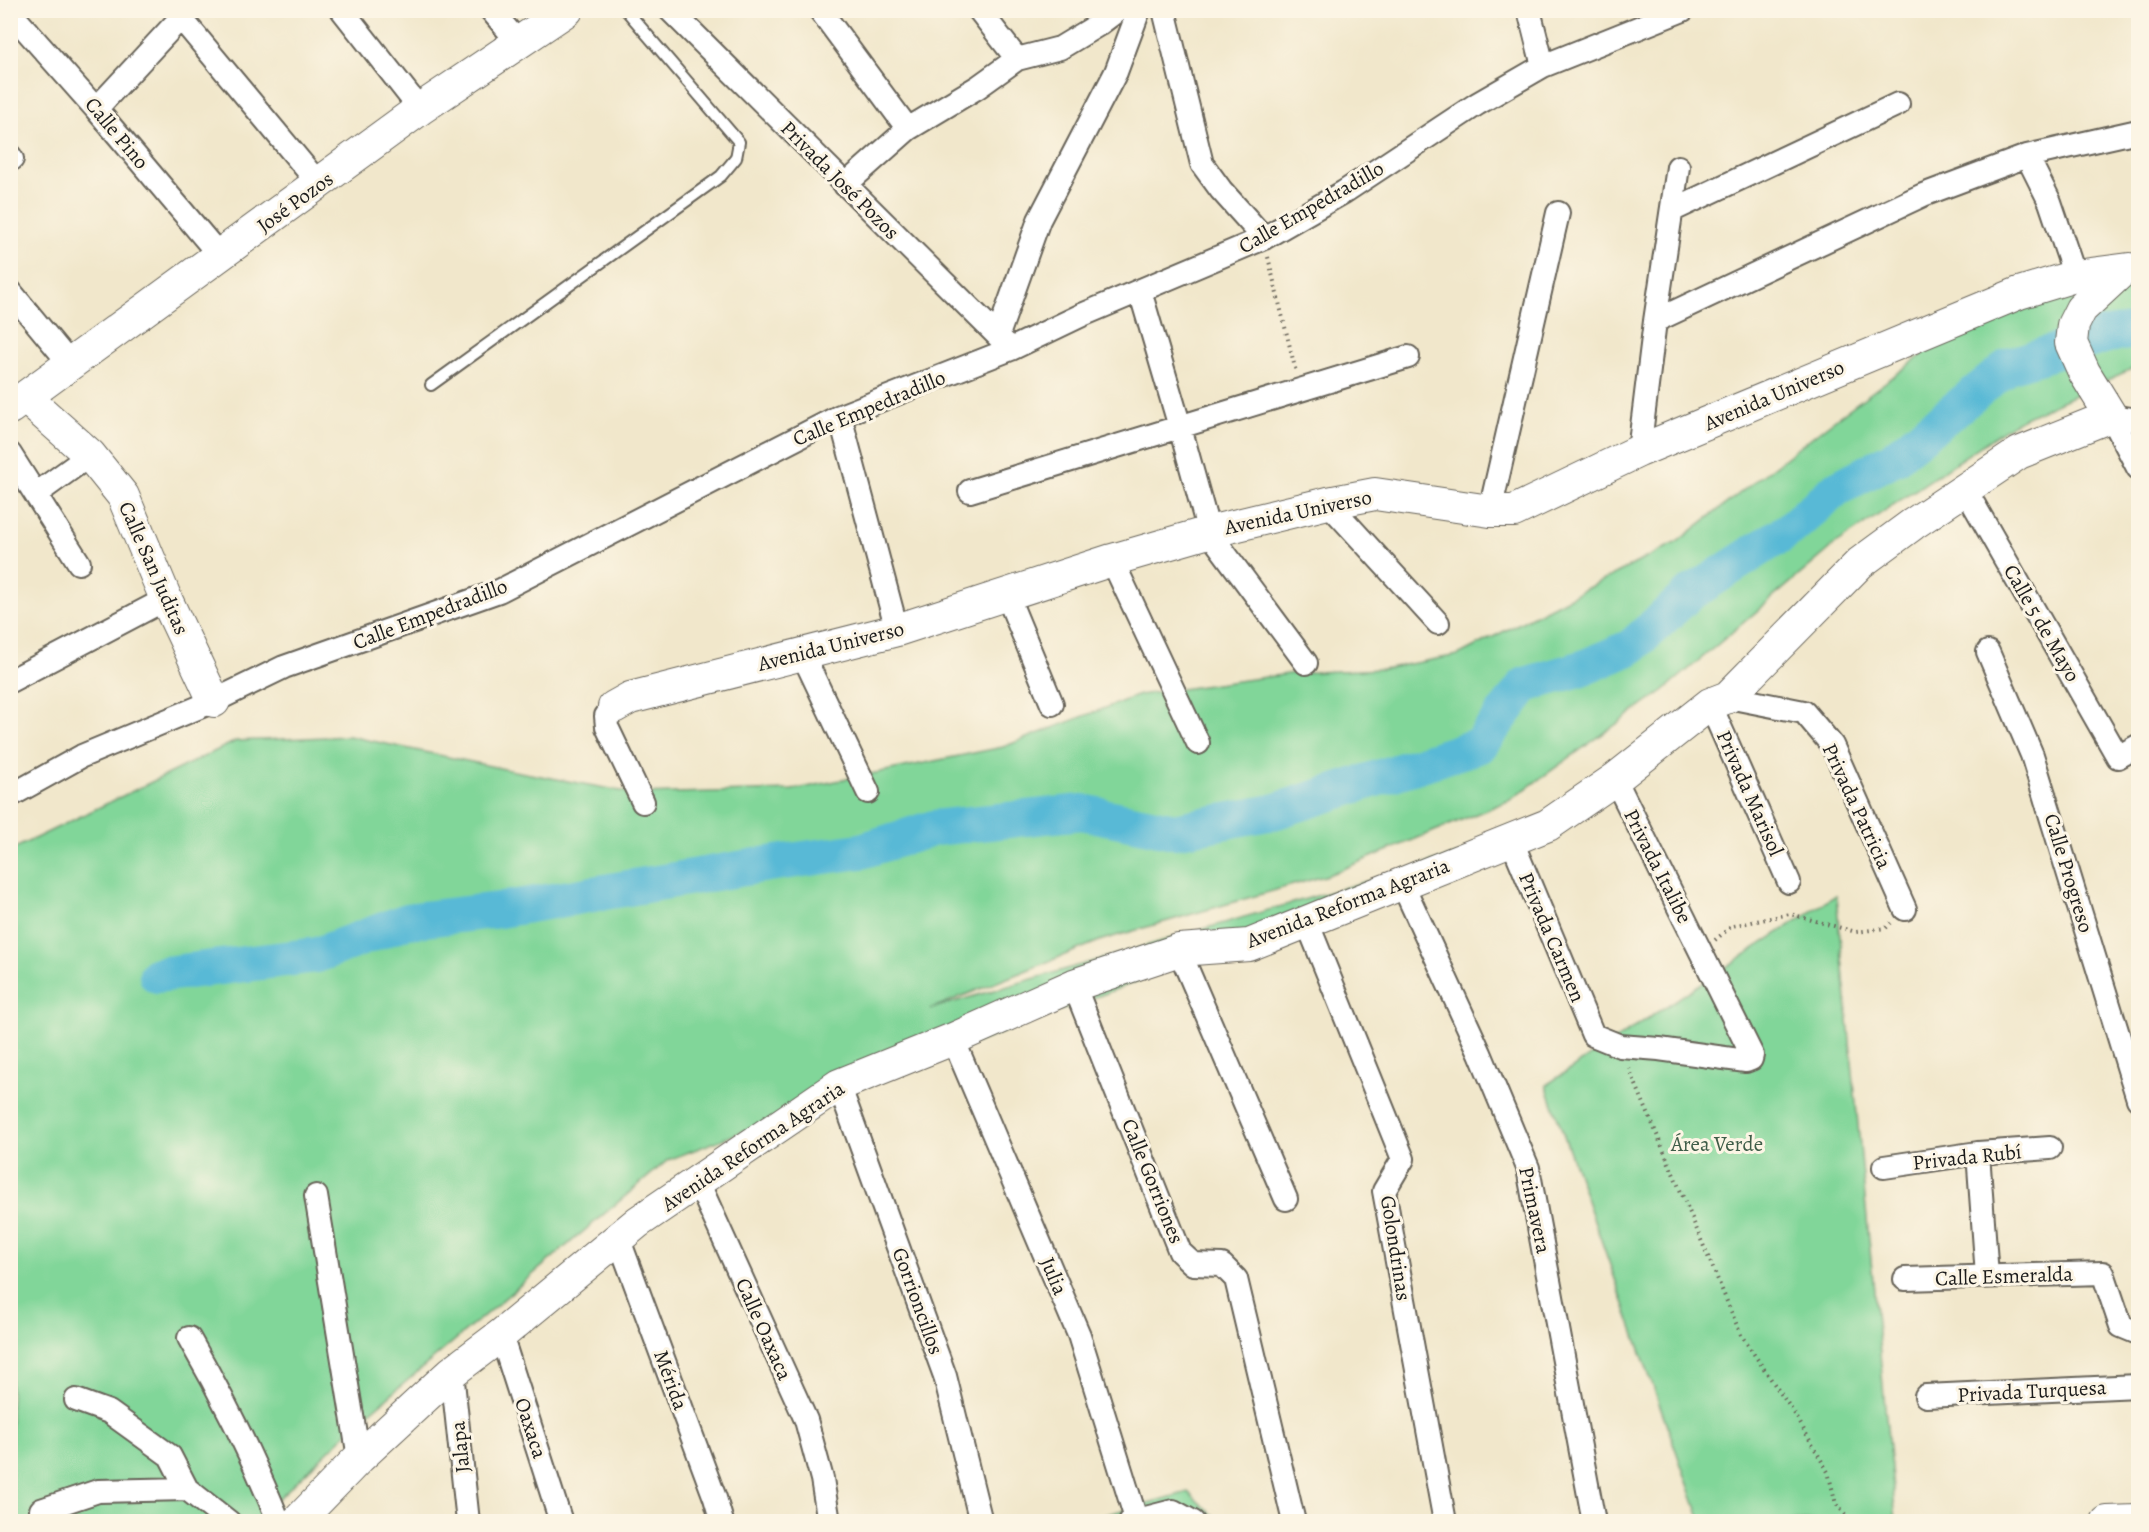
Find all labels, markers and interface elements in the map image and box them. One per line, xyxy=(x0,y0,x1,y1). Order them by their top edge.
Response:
street label: Calle Pino xyxy=(79,91,155,175)
street label: Privada José Pozos xyxy=(774,114,906,246)
street label: Calle Empedradillo xyxy=(1233,154,1389,260)
street label: José Pozos xyxy=(251,165,339,239)
street label: Avenida Universo xyxy=(1699,353,1848,438)
street label: Calle Empedradillo xyxy=(788,363,950,453)
street label: Avenida Universo xyxy=(1221,483,1374,541)
street label: Calle San Juditas xyxy=(112,497,196,639)
street label: Calle 5 de Mayo xyxy=(1997,559,2087,687)
street label: Calle Empedradillo xyxy=(349,572,511,656)
street label: Avenida Universo xyxy=(754,614,907,678)
street label: Privada Marisol xyxy=(1710,726,1790,860)
street label: Privada Patricia xyxy=(1816,739,1898,874)
street label: Privada Italibe xyxy=(1617,804,1699,928)
street label: Calle Progreso xyxy=(2038,810,2100,936)
street label: Avenida Reforma Agraria xyxy=(1242,851,1454,955)
street label: Privada Carmen xyxy=(1512,868,1592,1006)
street label: Avenida Reforma Agraria xyxy=(655,1074,850,1218)
street label: Calle Gorriones xyxy=(1115,1114,1191,1248)
park label: Área Verde xyxy=(1670,1130,1763,1158)
street label: Privada Rubí xyxy=(1911,1137,2023,1177)
street label: Primavera xyxy=(1512,1164,1558,1256)
street label: Golondrinas xyxy=(1374,1193,1418,1303)
street label: Gorrioncillos xyxy=(886,1244,950,1358)
street label: Julia xyxy=(1034,1253,1074,1299)
street label: Calle Esmeralda xyxy=(1934,1260,2074,1292)
street label: Calle Oaxaca xyxy=(729,1274,799,1385)
street label: Mérida xyxy=(647,1346,695,1414)
street label: Privada Turquesa xyxy=(1957,1373,2107,1409)
street label: Oaxaca xyxy=(508,1394,554,1462)
street label: Jalapa xyxy=(443,1420,477,1474)

